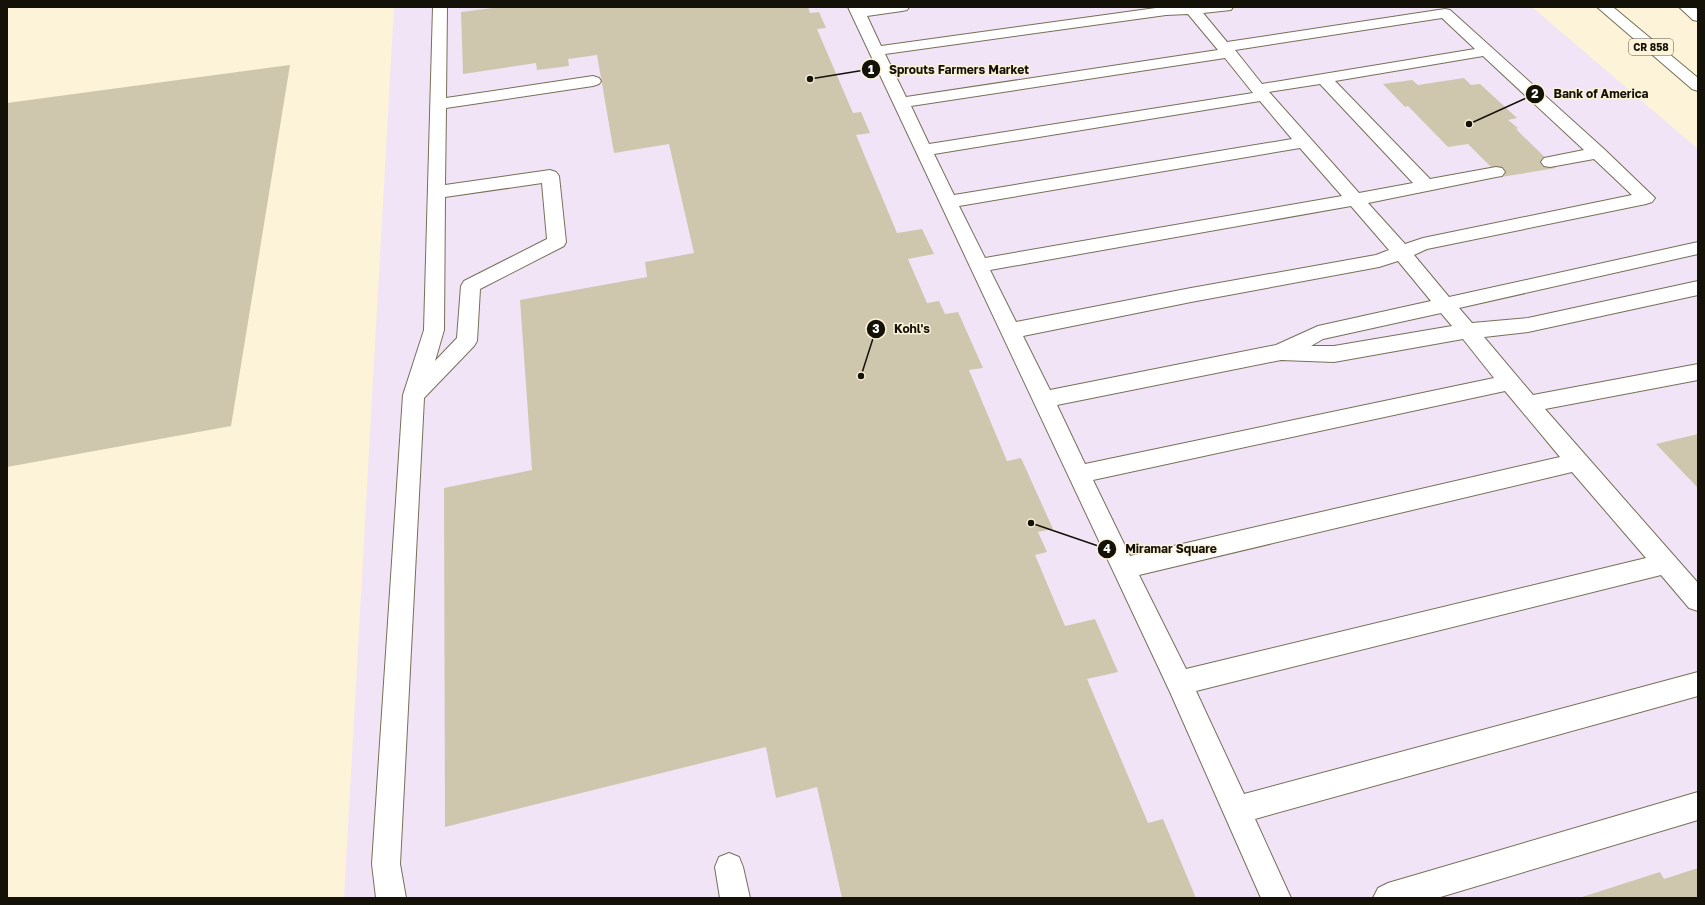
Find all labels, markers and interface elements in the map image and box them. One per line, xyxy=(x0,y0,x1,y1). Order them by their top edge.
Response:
road number: CR 858 xyxy=(1629,39,1673,55)
callout: Sprouts Farmers Market xyxy=(861,57,1037,81)
text: 1 xyxy=(868,62,874,77)
text: Sprouts Farmers Market xyxy=(889,62,1029,77)
callout: Bank of America xyxy=(1525,82,1656,106)
text: 2 xyxy=(1531,86,1539,101)
text: Bank of America xyxy=(1553,86,1649,101)
callout: Kohl's xyxy=(866,317,938,341)
text: 3 xyxy=(872,321,880,336)
text: Kohl's xyxy=(894,321,930,336)
callout: Miramar Square xyxy=(1097,537,1224,561)
text: 4 xyxy=(1103,541,1111,556)
text: Miramar Square xyxy=(1125,541,1217,556)

